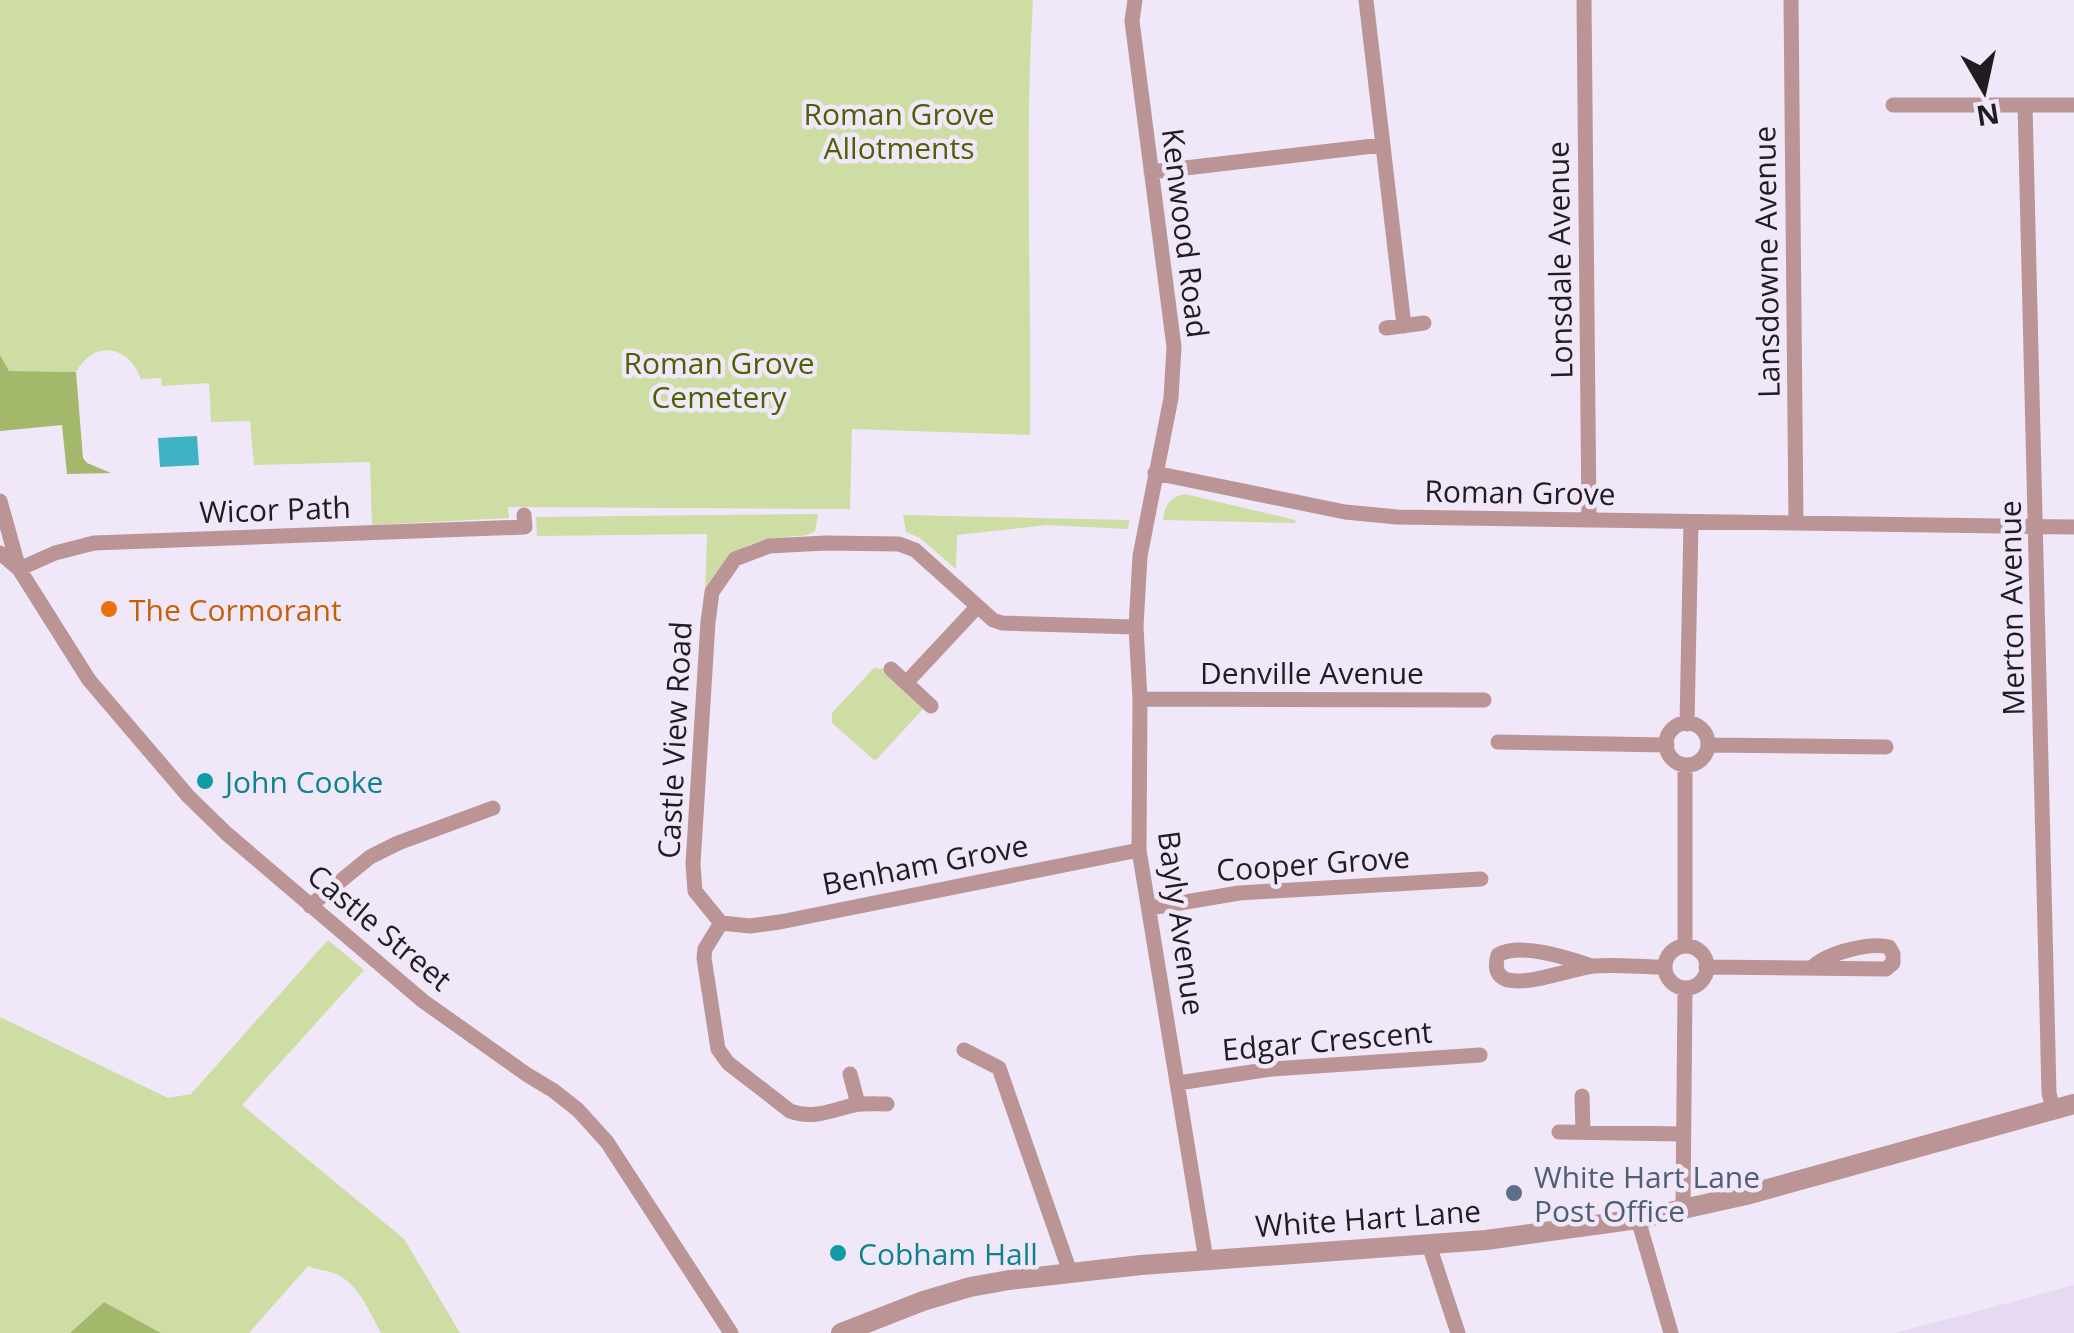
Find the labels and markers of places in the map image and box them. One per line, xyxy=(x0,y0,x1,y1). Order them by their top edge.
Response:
place label: The Cormorant xyxy=(129,589,342,630)
marker: The Cormorant xyxy=(98,598,120,620)
place label: John Cooke xyxy=(222,761,383,802)
marker: John Cooke xyxy=(194,770,216,792)
place label: White Hart Lane Post Office xyxy=(1534,1156,1760,1231)
marker: White Hart Lane Post Office xyxy=(1503,1182,1525,1204)
place label: Cobham Hall xyxy=(858,1233,1038,1274)
marker: Cobham Hall xyxy=(827,1242,849,1264)

